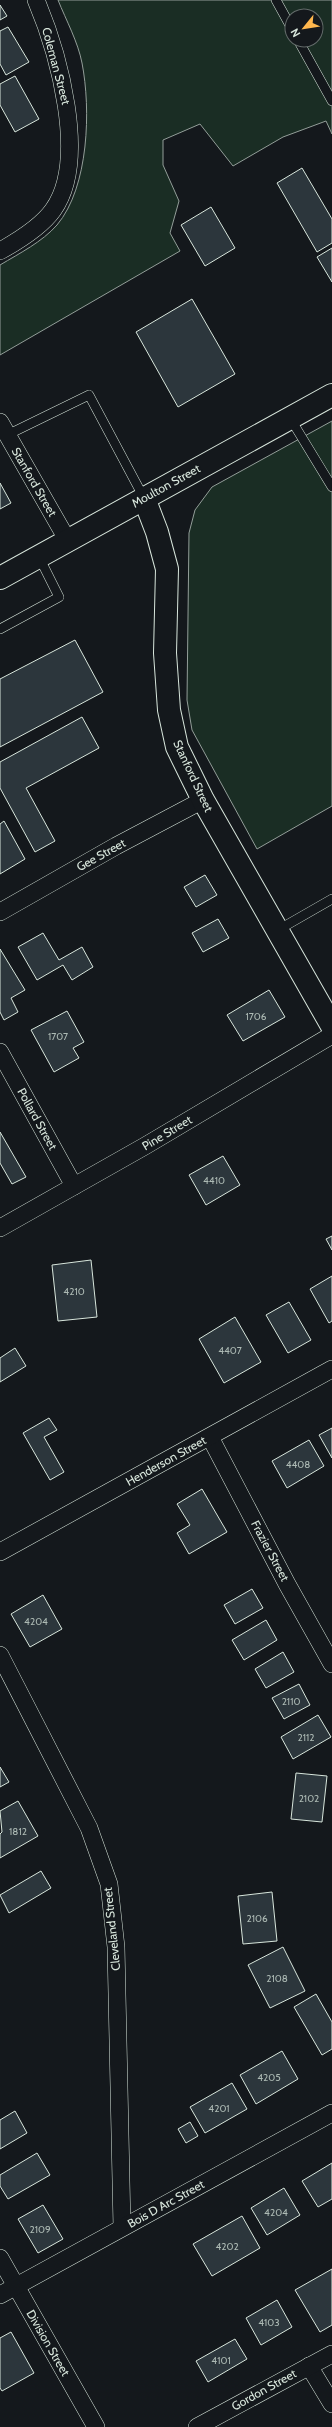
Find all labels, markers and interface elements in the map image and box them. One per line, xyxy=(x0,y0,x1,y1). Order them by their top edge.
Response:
north arrow xyxy=(284,8,324,48)
street label: Coleman Street xyxy=(39,26,74,106)
text: N xyxy=(287,26,303,40)
street label: Stanford Street xyxy=(9,444,60,519)
street label: Moulton Street xyxy=(129,461,203,511)
street label: Stanford Street xyxy=(170,737,217,814)
street label: Gee Street xyxy=(74,835,128,874)
house number: 1706 xyxy=(246,1010,267,1023)
house number: 1707 xyxy=(48,1030,68,1043)
street label: Pollard Street xyxy=(14,1085,61,1152)
street label: Pine Street xyxy=(139,1112,194,1153)
house number: 4410 xyxy=(203,1174,225,1187)
house number: 4210 xyxy=(63,1285,85,1298)
house number: 4407 xyxy=(218,1344,242,1357)
street label: Henderson Street xyxy=(123,1432,209,1489)
house number: 4408 xyxy=(286,1458,310,1471)
street label: Frazier Street xyxy=(248,1518,293,1584)
house number: 4204 xyxy=(24,1615,48,1628)
house number: 2110 xyxy=(282,1695,300,1708)
house number: 2112 xyxy=(297,1731,315,1744)
house number: 2102 xyxy=(299,1792,319,1805)
house number: 1812 xyxy=(9,1825,27,1838)
street label: Cleveland Street xyxy=(100,1887,123,1971)
house number: 2106 xyxy=(246,1912,268,1925)
house number: 2108 xyxy=(266,1972,288,1985)
house number: 4205 xyxy=(257,2071,281,2084)
house number: 4201 xyxy=(208,2102,230,2115)
street label: Bois D Arc Street xyxy=(125,2176,207,2231)
house number: 4204 xyxy=(264,2206,288,2219)
house number: 2109 xyxy=(29,2223,51,2236)
house number: 4202 xyxy=(215,2240,239,2253)
street label: Division Street xyxy=(23,2307,73,2379)
house number: 4103 xyxy=(258,2316,280,2329)
house number: 4101 xyxy=(211,2354,231,2367)
street label: Gordon Street xyxy=(229,2366,299,2414)

